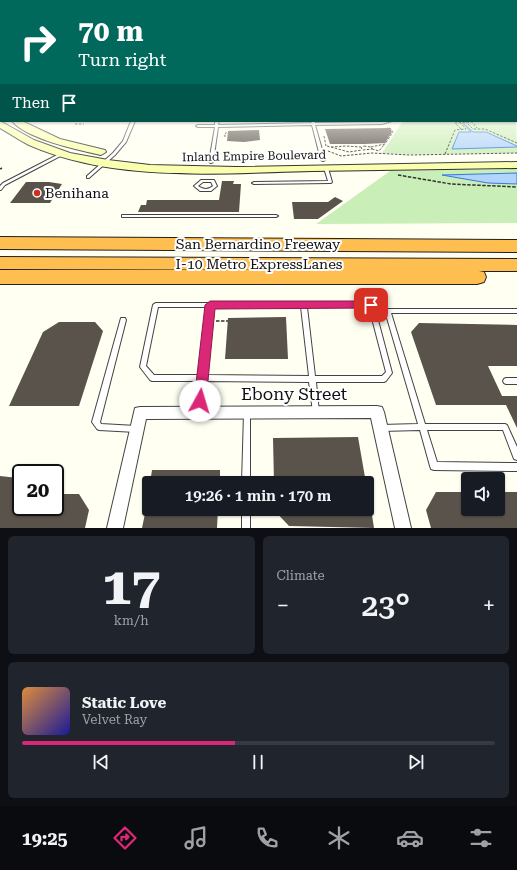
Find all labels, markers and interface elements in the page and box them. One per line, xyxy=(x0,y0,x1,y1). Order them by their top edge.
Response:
text: 70 m xyxy=(78,15,143,48)
icon: right xyxy=(12,16,64,68)
text: Turn right xyxy=(78,49,166,70)
icon: arrive xyxy=(58,92,80,114)
text: Then xyxy=(12,94,50,112)
street label: Inland Empire Boulevard xyxy=(182,148,327,164)
place label: Benihana xyxy=(45,185,109,201)
marker: Benihana xyxy=(32,188,42,198)
street label: San Bernardino Freeway xyxy=(176,236,341,252)
street label: I-10 Metro ExpressLanes xyxy=(176,256,343,272)
pin xyxy=(354,288,388,322)
icon: arrive xyxy=(360,294,382,316)
position arrow xyxy=(179,380,221,422)
street label: Ebony Street xyxy=(241,384,347,404)
speed limit sign: 20 xyxy=(12,464,64,516)
map controls xyxy=(461,472,505,516)
button: sound xyxy=(461,472,505,516)
text: 19:26 · 1 min · 170 m xyxy=(185,487,331,505)
text: 17 xyxy=(102,556,160,617)
text: Climate xyxy=(277,568,325,583)
text: 23° xyxy=(362,588,410,623)
text: − xyxy=(277,593,289,618)
text: + xyxy=(483,593,495,618)
text: km/h xyxy=(114,613,149,628)
text: Static Love xyxy=(82,694,166,712)
text: Velvet Ray xyxy=(82,712,147,727)
icon: previous xyxy=(90,751,112,773)
icon: pause xyxy=(247,751,269,773)
icon: next xyxy=(405,751,427,773)
icon: directions xyxy=(111,824,139,852)
icon: music xyxy=(182,824,210,852)
icon: phone xyxy=(253,824,281,852)
icon: climate xyxy=(325,824,353,852)
icon: car xyxy=(396,824,424,852)
icon: filters xyxy=(467,824,495,852)
text: 19:25 xyxy=(22,828,68,849)

